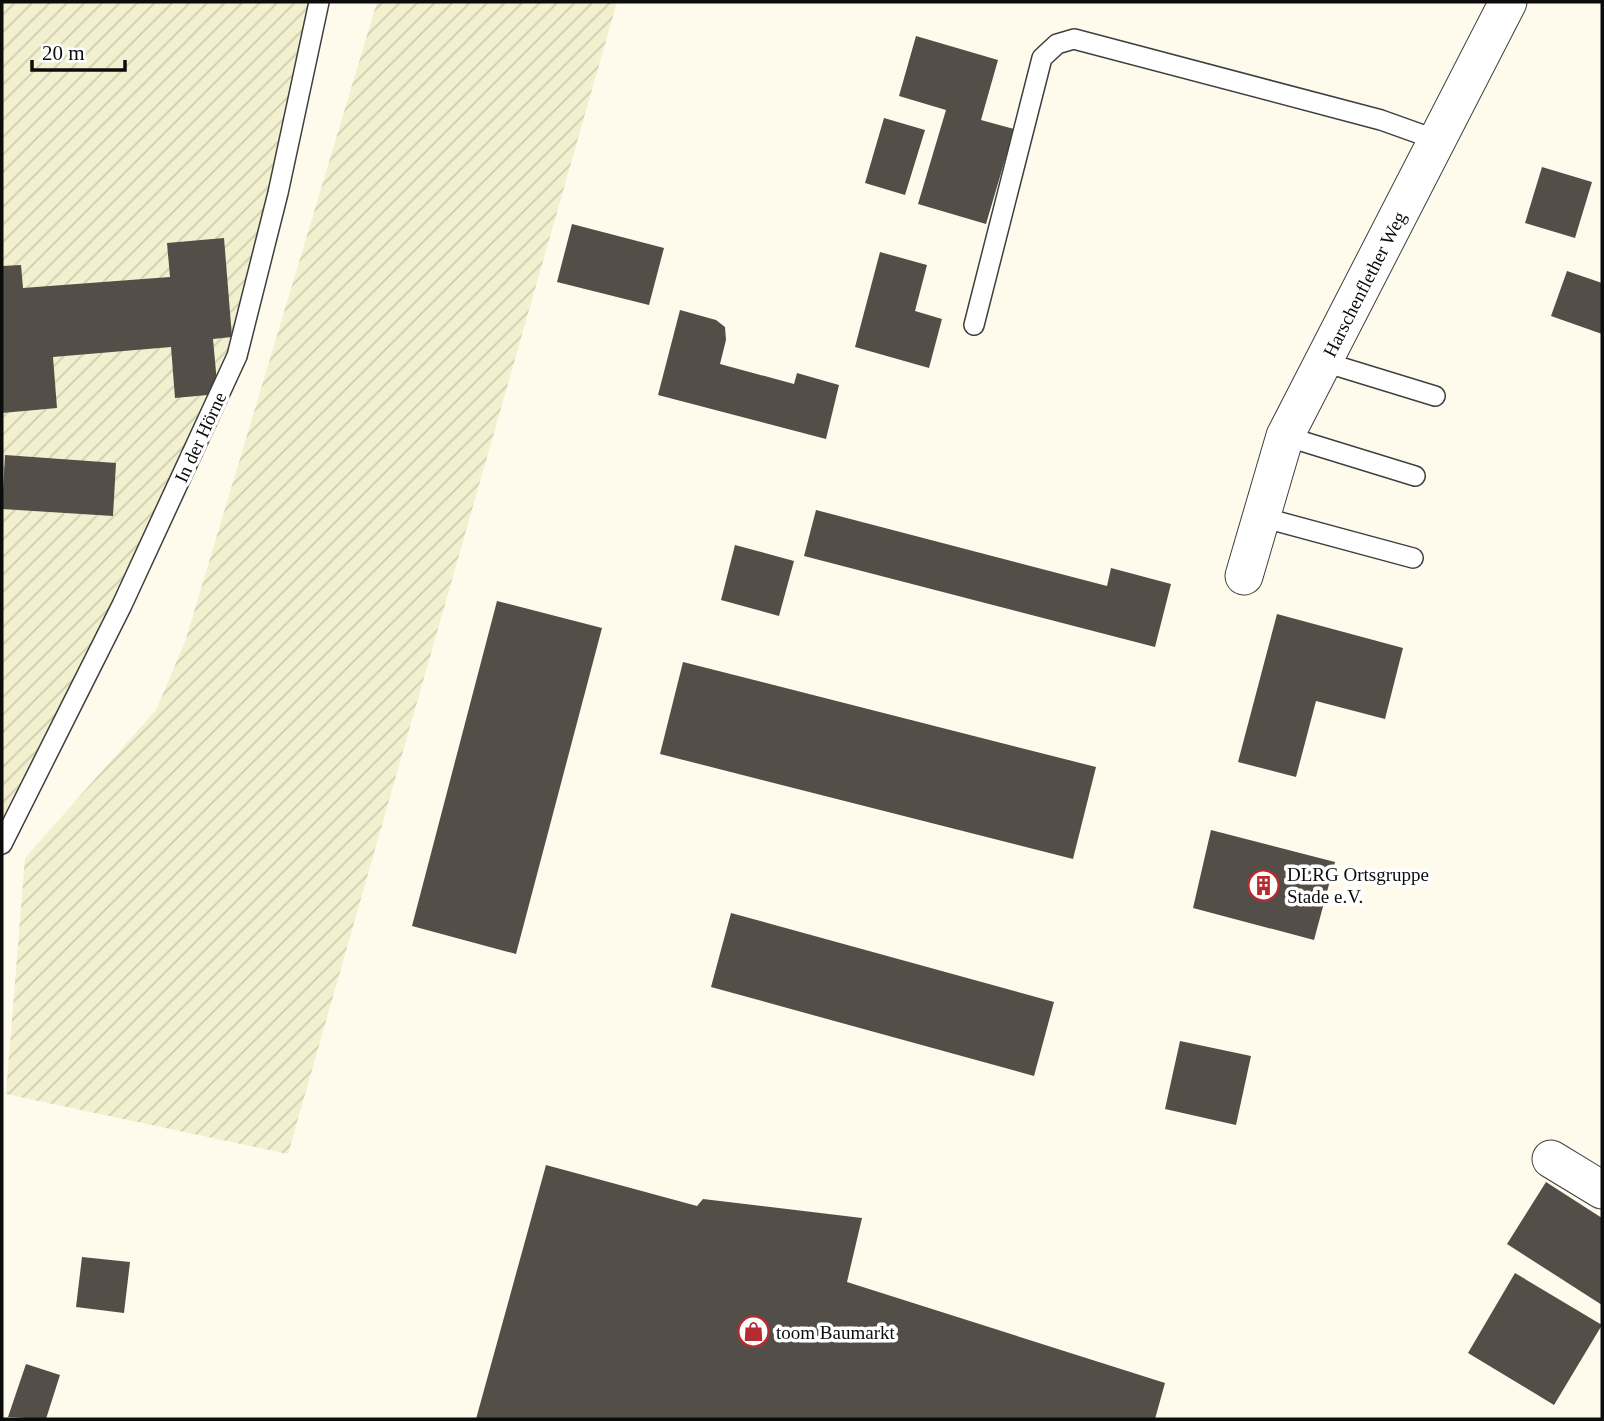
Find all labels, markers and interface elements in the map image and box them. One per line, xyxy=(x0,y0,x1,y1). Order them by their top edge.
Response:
scale bar xyxy=(32,28,124,72)
text: 20 m xyxy=(42,41,85,65)
street label: Harschenflether Weg xyxy=(1319,208,1410,360)
street label: In der Hörne xyxy=(170,389,230,486)
place label: DLRG Ortsgruppe Stade e.V. xyxy=(1287,864,1429,907)
building icon: DLRG Ortsgruppe Stade e.V. xyxy=(1247,868,1281,902)
shop icon: toom Baumarkt xyxy=(736,1315,770,1349)
place label: toom Baumarkt xyxy=(776,1322,895,1343)

